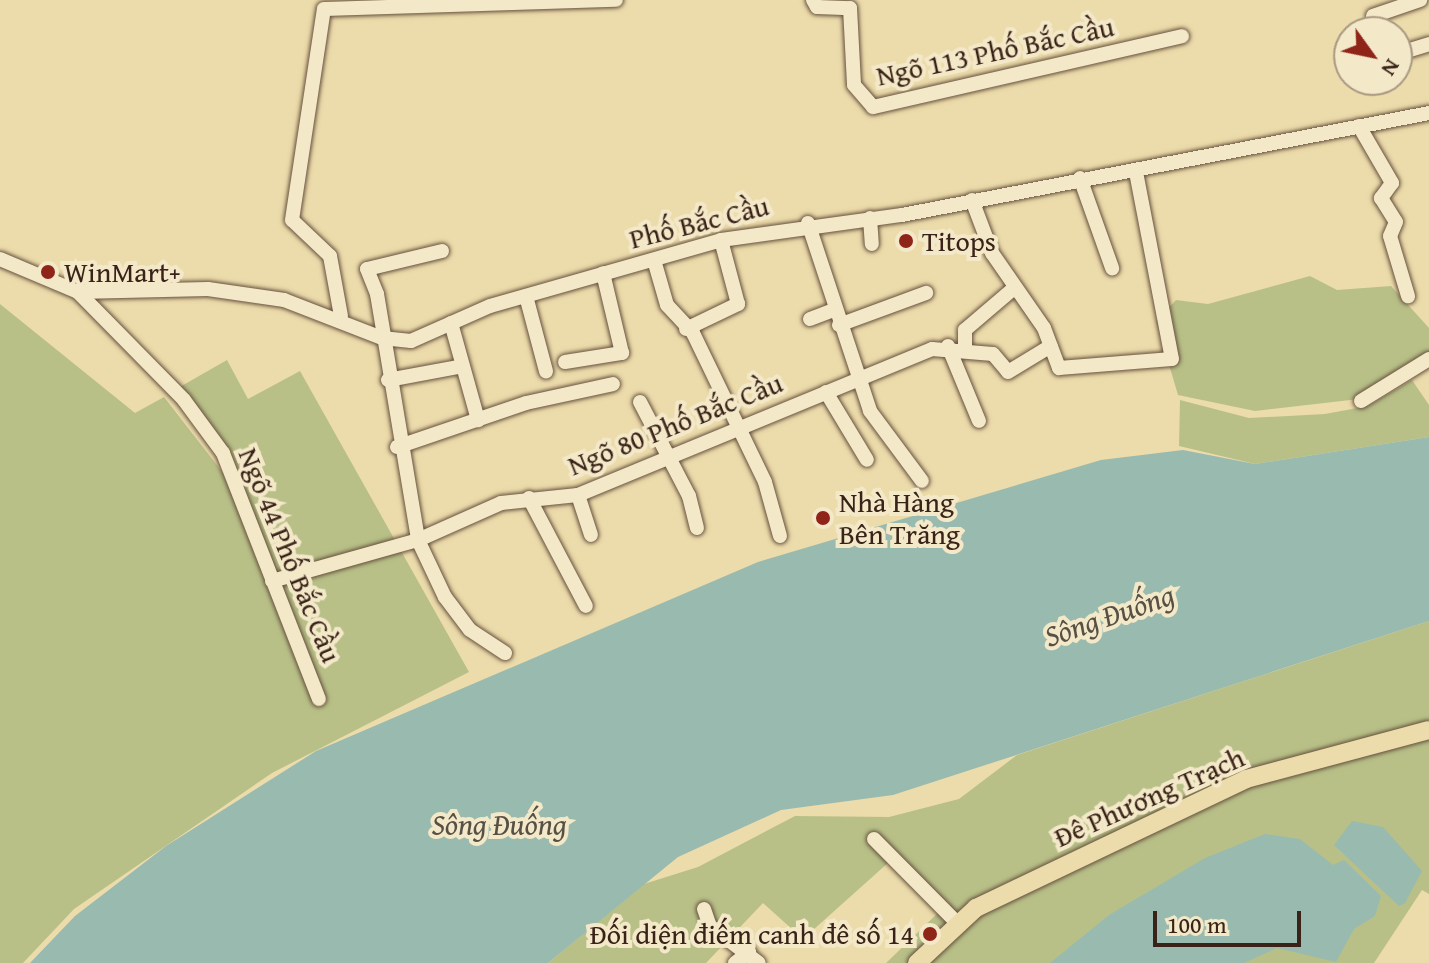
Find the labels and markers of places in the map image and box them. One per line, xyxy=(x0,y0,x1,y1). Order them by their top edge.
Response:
place label: Titops xyxy=(922,224,996,258)
marker: Titops xyxy=(897,232,915,250)
place label: WinMart+ xyxy=(64,255,181,289)
marker: WinMart+ xyxy=(39,263,57,281)
place label: Nhà Hàng Bên Trăng xyxy=(839,485,960,551)
marker: Nhà Hàng Bên Trăng xyxy=(814,509,832,527)
place label: Đối diện điếm canh đê số 14 xyxy=(590,917,914,951)
marker: Đối diện điếm canh đê số 14 xyxy=(921,925,939,943)

